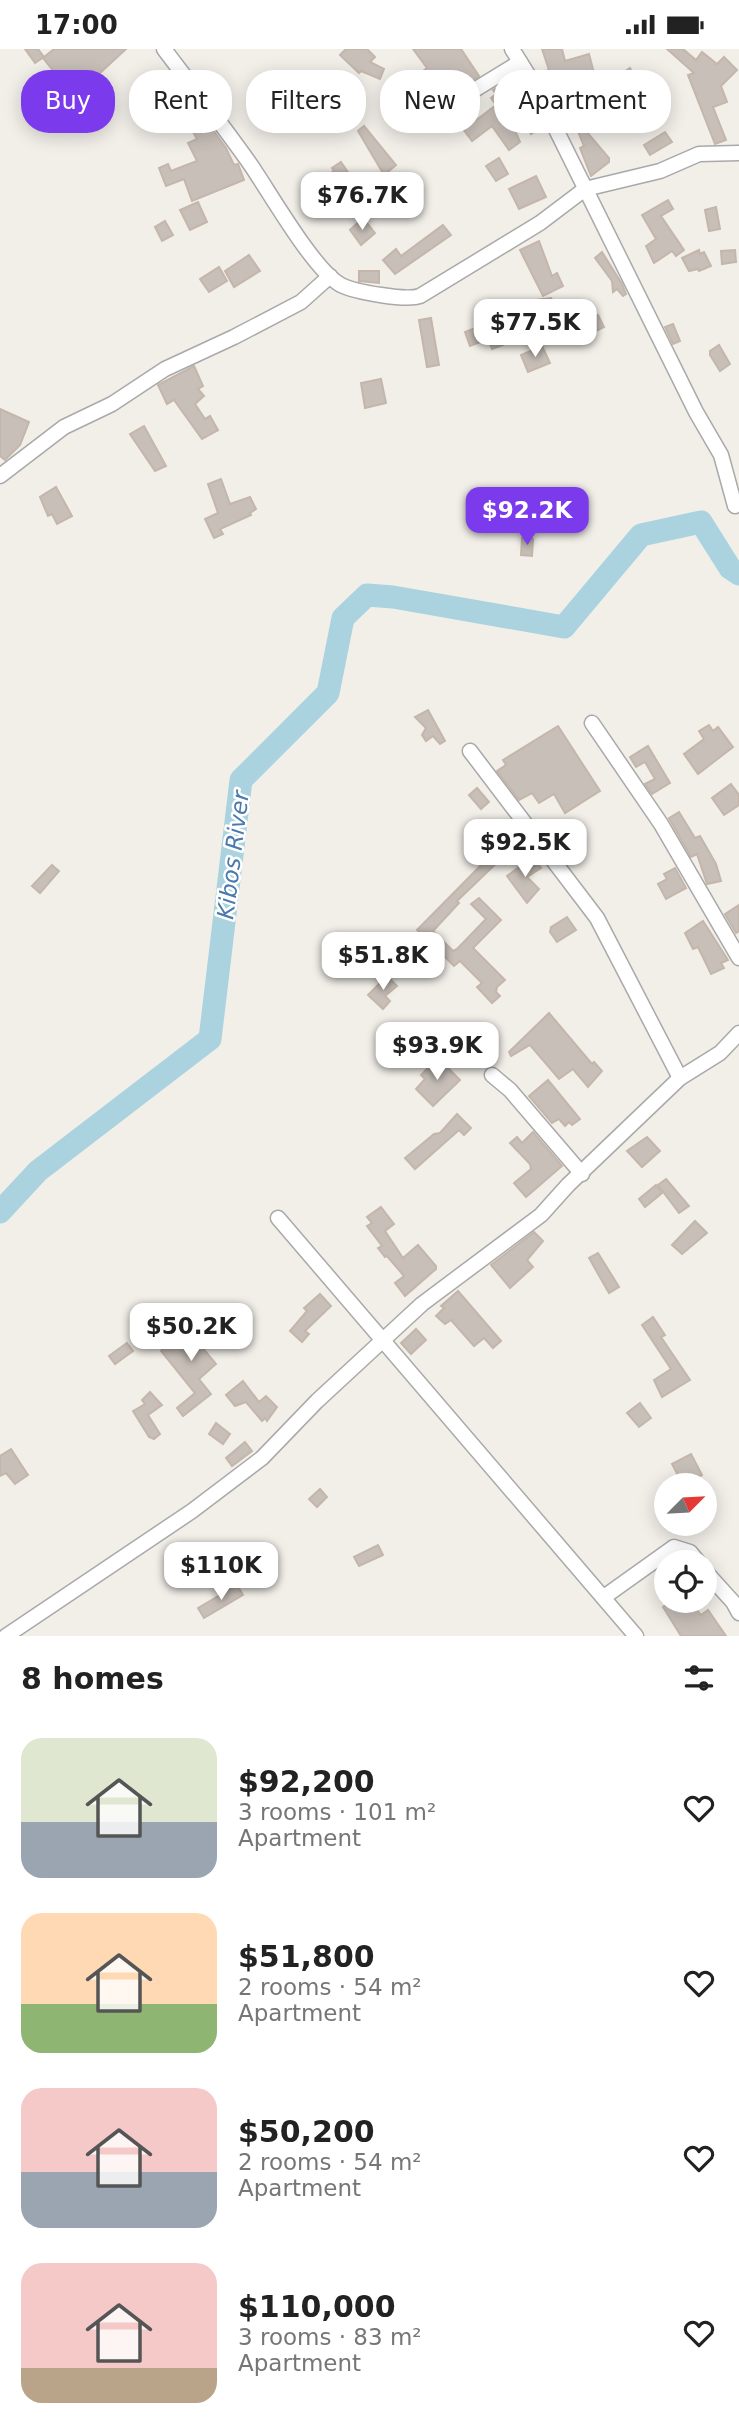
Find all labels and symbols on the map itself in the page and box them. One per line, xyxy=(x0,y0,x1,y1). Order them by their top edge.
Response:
pin: $76.7K xyxy=(305,173,419,232)
pin: $77.5K xyxy=(478,299,592,359)
pin: $92.2K xyxy=(470,487,584,547)
water label: Kibos River xyxy=(212,788,254,921)
pin: $92.5K xyxy=(468,819,582,879)
pin: $51.8K xyxy=(326,933,440,992)
pin: $93.9K xyxy=(380,1023,494,1082)
pin: $50.2K xyxy=(134,1303,248,1363)
north arrow xyxy=(654,1473,718,1537)
pin: $110K xyxy=(172,1543,270,1602)

